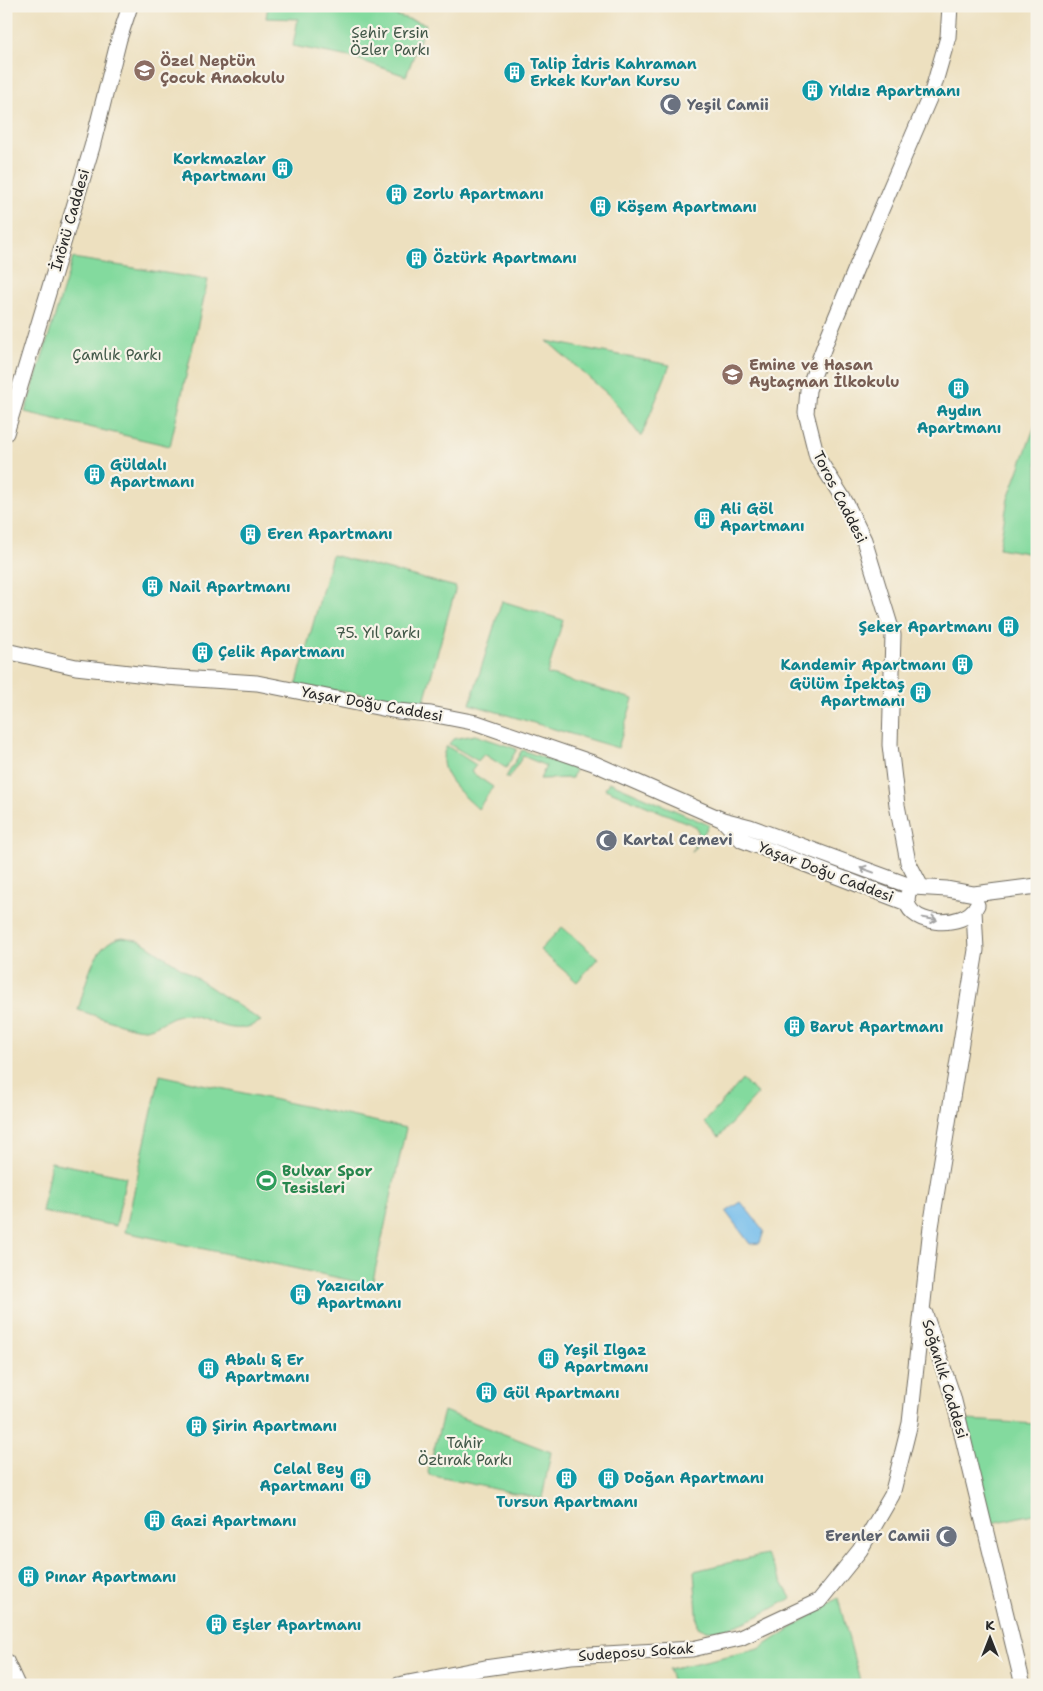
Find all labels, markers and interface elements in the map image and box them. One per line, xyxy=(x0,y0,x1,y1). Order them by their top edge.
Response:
park label: Şehir Ersin Özler Parkı xyxy=(350,23,430,60)
place label: Özel Neptün Çocuk Anaokulu xyxy=(160,51,285,88)
place label: Talip İdris Kahraman Erkek Kur'an Kursu xyxy=(530,54,697,91)
school or university icon: Özel Neptün Çocuk Anaokulu xyxy=(132,58,156,82)
building icon: Talip İdris Kahraman Erkek Kur'an Kursu xyxy=(502,61,526,85)
building icon: Yıldız Apartmanı xyxy=(801,79,825,103)
place label: Yıldız Apartmanı xyxy=(829,81,960,101)
mosque icon: Yeşil Camii xyxy=(659,93,683,117)
place label: Yeşil Camii xyxy=(687,95,769,115)
place label: Korkmazlar Apartmanı xyxy=(173,149,266,186)
building icon: Korkmazlar Apartmanı xyxy=(270,156,294,180)
street label: İnönü Caddesi xyxy=(46,167,94,273)
building icon: Zorlu Apartmanı xyxy=(385,182,409,206)
place label: Zorlu Apartmanı xyxy=(413,184,544,204)
building icon: Köşem Apartmanı xyxy=(589,195,613,219)
place label: Köşem Apartmanı xyxy=(617,197,757,217)
building icon: Öztürk Apartmanı xyxy=(405,246,429,270)
place label: Öztürk Apartmanı xyxy=(433,248,577,268)
park label: Çamlık Parkı xyxy=(72,345,162,365)
place label: Emine ve Hasan Aytaçman İlkokulu xyxy=(749,355,900,392)
school or university icon: Emine ve Hasan Aytaçman İlkokulu xyxy=(721,362,745,386)
building icon: Aydın Apartmanı xyxy=(947,376,971,400)
place label: Aydın Apartmanı xyxy=(917,401,1001,438)
street label: Toros Caddesi xyxy=(808,448,872,546)
place label: Güldalı Apartmanı xyxy=(110,455,195,492)
building icon: Güldalı Apartmanı xyxy=(82,462,106,486)
place label: Ali Göl Apartmanı xyxy=(720,499,805,536)
building icon: Ali Göl Apartmanı xyxy=(692,506,716,530)
building icon: Eren Apartmanı xyxy=(239,522,263,546)
place label: Eren Apartmanı xyxy=(267,524,393,544)
building icon: Nail Apartmanı xyxy=(141,575,165,599)
place label: Nail Apartmanı xyxy=(169,577,291,597)
building icon: Şeker Apartmanı xyxy=(996,615,1020,639)
place label: Şeker Apartmanı xyxy=(859,617,992,637)
park label: 75. Yıl Parkı xyxy=(335,623,421,643)
building icon: Çelik Apartmanı xyxy=(190,640,214,664)
place label: Çelik Apartmanı xyxy=(218,642,345,662)
building icon: Kandemir Apartmanı xyxy=(950,653,974,677)
place label: Kandemir Apartmanı xyxy=(781,655,946,675)
place label: Gülüm İpektaş Apartmanı xyxy=(789,674,905,711)
building icon: Gülüm İpektaş Apartmanı xyxy=(909,681,933,705)
street label: Yaşar Doğu Caddesi xyxy=(300,682,444,726)
mosque icon: Kartal Cemevi xyxy=(595,828,619,852)
place label: Kartal Cemevi xyxy=(623,830,733,850)
street label: Yaşar Doğu Caddesi xyxy=(755,837,897,907)
one-way arrow xyxy=(860,865,875,874)
one-way arrow xyxy=(922,915,938,925)
building icon: Barut Apartmanı xyxy=(782,1015,806,1039)
place label: Barut Apartmanı xyxy=(810,1017,944,1037)
place label: Bulvar Spor Tesisleri xyxy=(282,1161,372,1198)
sports icon: Bulvar Spor Tesisleri xyxy=(254,1168,278,1192)
place label: Yazıcılar Apartmanı xyxy=(317,1276,402,1313)
building icon: Yazıcılar Apartmanı xyxy=(289,1283,313,1307)
street label: Soğanlık Caddesi xyxy=(917,1317,973,1441)
place label: Yeşil Ilgaz Apartmanı xyxy=(564,1340,649,1377)
building icon: Yeşil Ilgaz Apartmanı xyxy=(536,1347,560,1371)
place label: Abalı & Er Apartmanı xyxy=(225,1350,310,1387)
building icon: Abalı & Er Apartmanı xyxy=(197,1357,221,1381)
building icon: Gül Apartmanı xyxy=(475,1381,499,1405)
place label: Gül Apartmanı xyxy=(503,1383,620,1403)
building icon: Şirin Apartmanı xyxy=(184,1414,208,1438)
place label: Şirin Apartmanı xyxy=(212,1416,337,1436)
park label: Tahir Öztırak Parkı xyxy=(418,1433,512,1470)
place label: Celal Bey Apartmanı xyxy=(259,1459,344,1496)
building icon: Celal Bey Apartmanı xyxy=(348,1466,372,1490)
building icon: Doğan Apartmanı xyxy=(596,1466,620,1490)
building icon: Tursun Apartmanı xyxy=(555,1467,579,1491)
place label: Doğan Apartmanı xyxy=(624,1468,764,1488)
place label: Tursun Apartmanı xyxy=(496,1492,638,1512)
building icon: Gazi Apartmanı xyxy=(143,1509,167,1533)
place label: Gazi Apartmanı xyxy=(171,1511,297,1531)
mosque icon: Erenler Camii xyxy=(934,1524,958,1548)
place label: Erenler Camii xyxy=(825,1526,930,1546)
building icon: Pınar Apartmanı xyxy=(17,1565,41,1589)
place label: Pınar Apartmanı xyxy=(45,1567,176,1587)
building icon: Eşler Apartmanı xyxy=(204,1613,228,1637)
north arrow xyxy=(966,1614,1016,1664)
place label: Eşler Apartmanı xyxy=(232,1615,361,1635)
text: K xyxy=(985,1616,995,1634)
street label: Sudeposu Sokak xyxy=(578,1638,694,1666)

